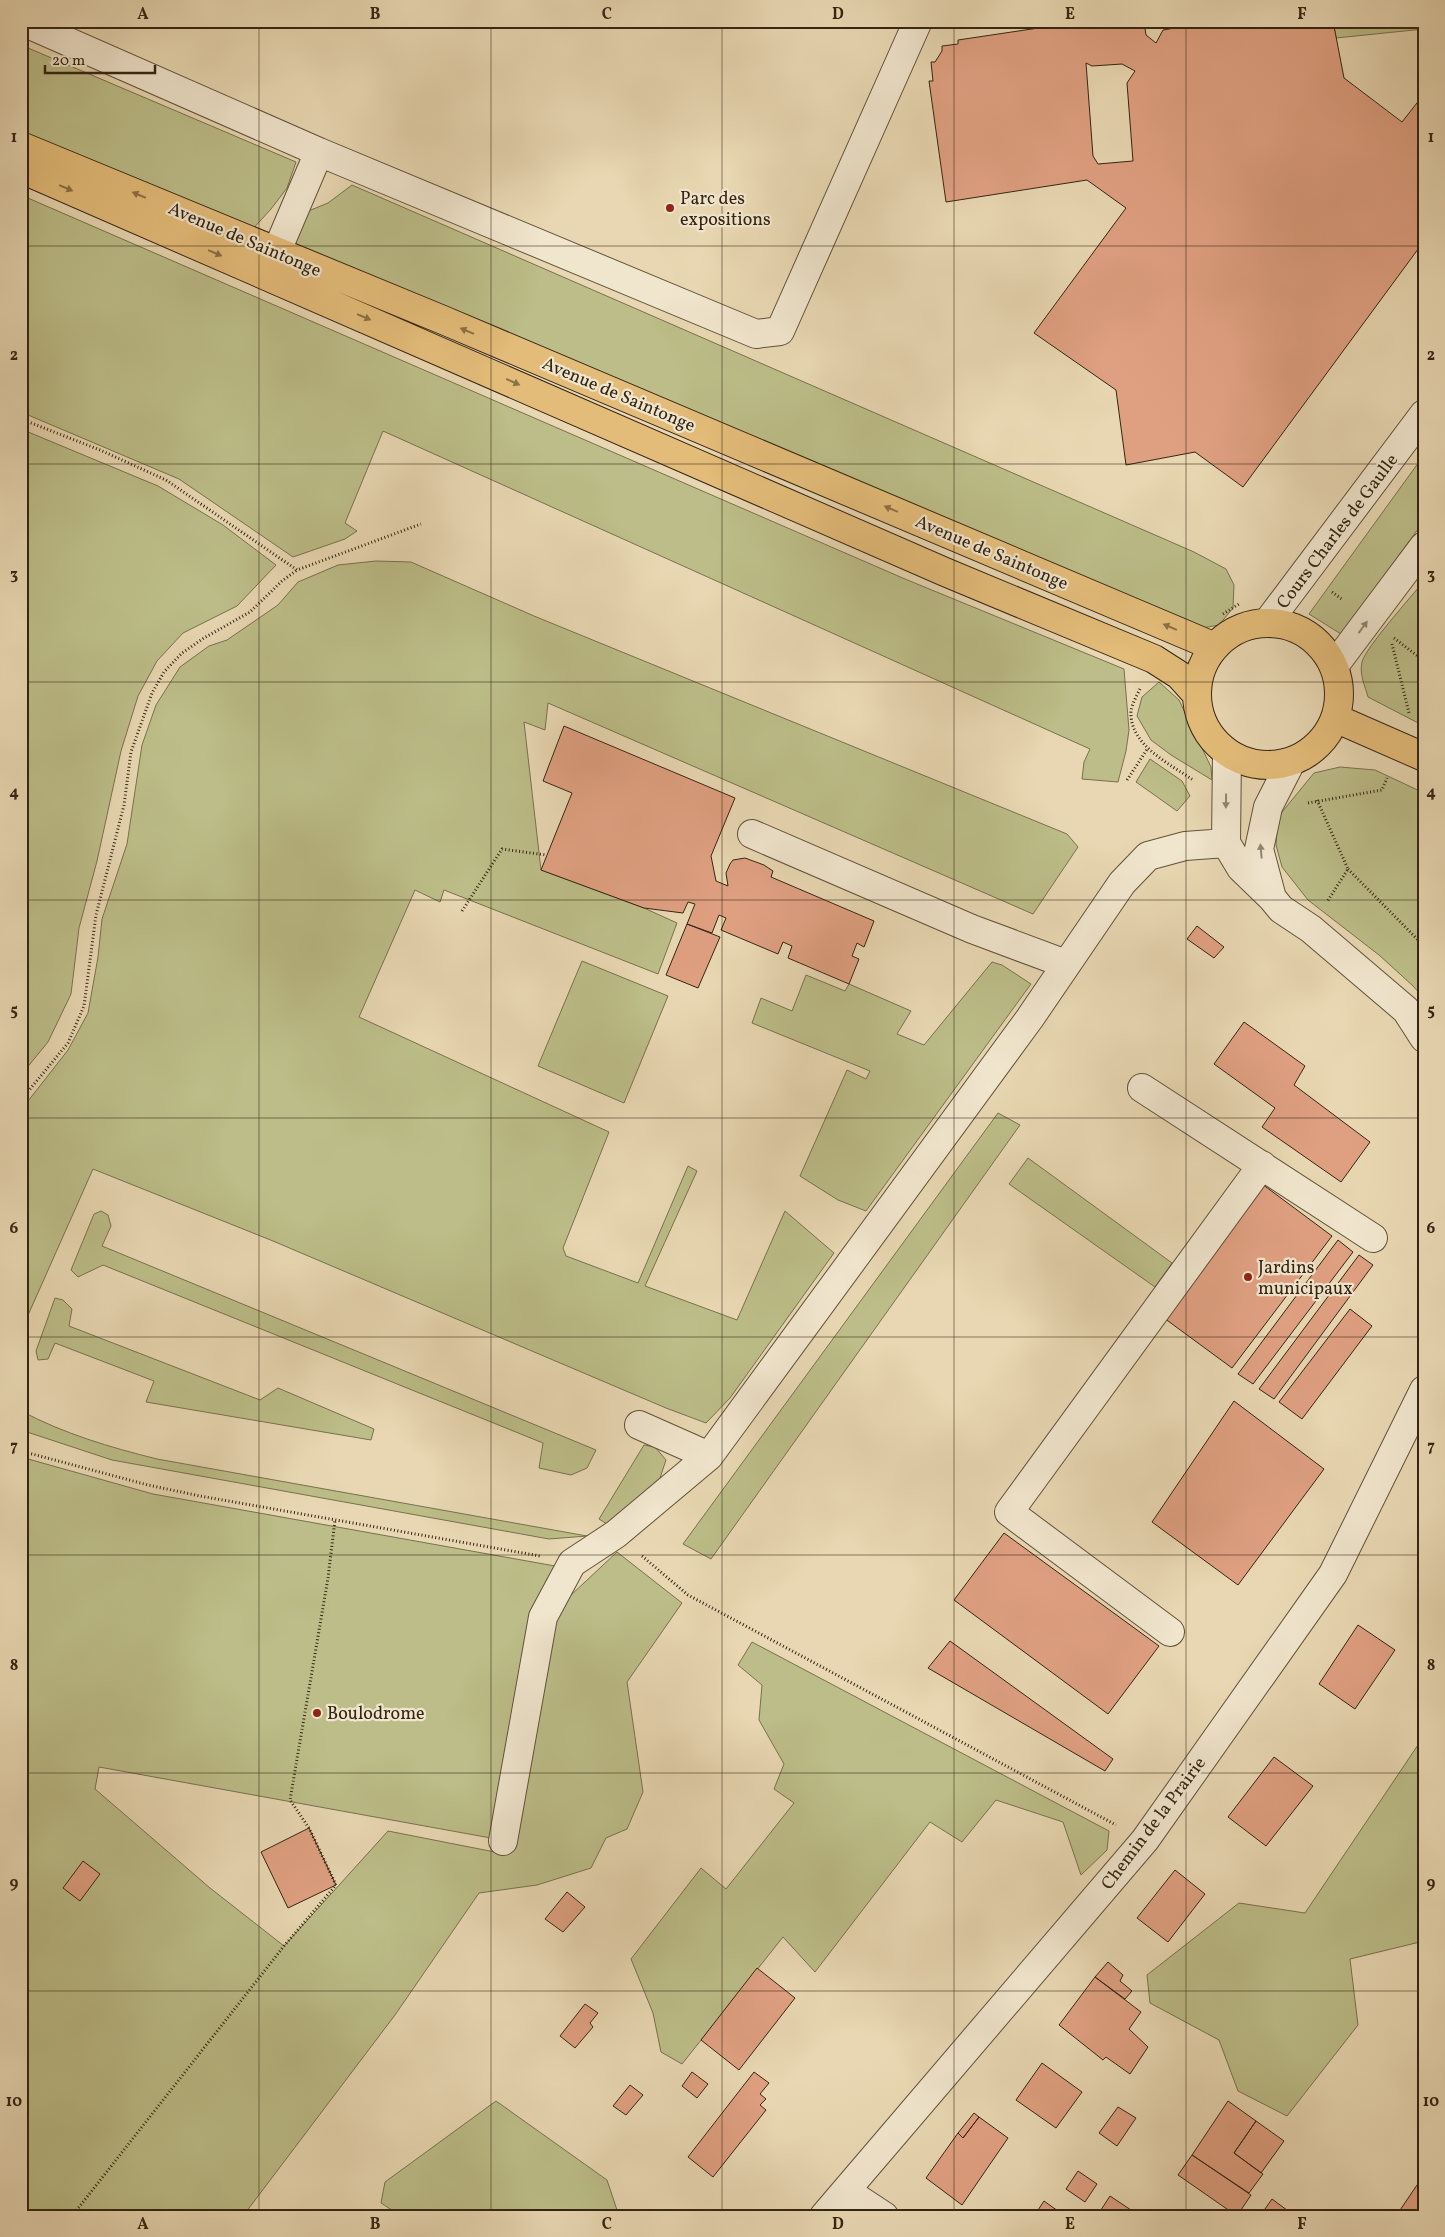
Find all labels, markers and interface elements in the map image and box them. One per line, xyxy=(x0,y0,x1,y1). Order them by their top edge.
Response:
text: A xyxy=(137,4,149,26)
text: B xyxy=(370,4,381,26)
text: C xyxy=(602,4,612,26)
text: D xyxy=(832,4,844,26)
text: E xyxy=(1065,4,1075,26)
text: F xyxy=(1297,4,1307,26)
scale bar xyxy=(45,42,155,74)
text: 20 m xyxy=(52,51,85,72)
text: 1 xyxy=(11,127,17,149)
text: 1 xyxy=(1428,127,1434,149)
one-way arrow xyxy=(59,185,73,193)
place label: Parc des expositions xyxy=(680,187,771,233)
one-way arrow xyxy=(132,191,146,199)
street label: Avenue de Saintonge xyxy=(164,197,325,284)
marker: Parc des expositions xyxy=(664,202,676,214)
one-way arrow xyxy=(208,249,222,257)
one-way arrow xyxy=(357,314,371,322)
one-way arrow xyxy=(460,326,475,334)
text: 2 xyxy=(10,345,18,367)
text: 2 xyxy=(1427,345,1435,367)
street label: Avenue de Saintonge xyxy=(538,352,699,439)
one-way arrow xyxy=(506,379,520,387)
street label: Cours Charles de Gaulle xyxy=(1272,449,1405,615)
one-way arrow xyxy=(884,505,898,513)
street label: Avenue de Saintonge xyxy=(911,510,1072,597)
text: 3 xyxy=(10,564,18,586)
text: 3 xyxy=(1427,564,1435,586)
one-way arrow xyxy=(1358,620,1368,634)
one-way arrow xyxy=(1163,623,1177,631)
text: 4 xyxy=(9,782,19,804)
text: 4 xyxy=(1426,782,1436,804)
one-way arrow xyxy=(1222,794,1230,810)
one-way arrow xyxy=(1257,843,1265,859)
text: 5 xyxy=(10,1000,18,1022)
text: 5 xyxy=(1427,1000,1435,1022)
text: 6 xyxy=(10,1218,19,1240)
text: 6 xyxy=(1427,1218,1436,1240)
place label: Jardins municipaux xyxy=(1258,1256,1353,1302)
marker: Jardins municipaux xyxy=(1242,1271,1254,1283)
text: 7 xyxy=(10,1436,18,1458)
text: 7 xyxy=(1427,1436,1435,1458)
text: 8 xyxy=(10,1655,18,1677)
text: 8 xyxy=(1427,1655,1435,1677)
place label: Boulodrome xyxy=(327,1702,425,1727)
marker: Boulodrome xyxy=(311,1707,323,1719)
street label: Chemin de la Prairie xyxy=(1096,1752,1213,1896)
text: 9 xyxy=(10,1873,19,1895)
text: 9 xyxy=(1427,1873,1436,1895)
text: 10 xyxy=(6,2091,22,2113)
text: 10 xyxy=(1423,2091,1439,2113)
text: A xyxy=(137,2214,149,2236)
text: B xyxy=(370,2214,381,2236)
text: C xyxy=(602,2214,612,2236)
text: D xyxy=(832,2214,844,2236)
text: E xyxy=(1065,2214,1075,2236)
text: F xyxy=(1297,2214,1307,2236)

